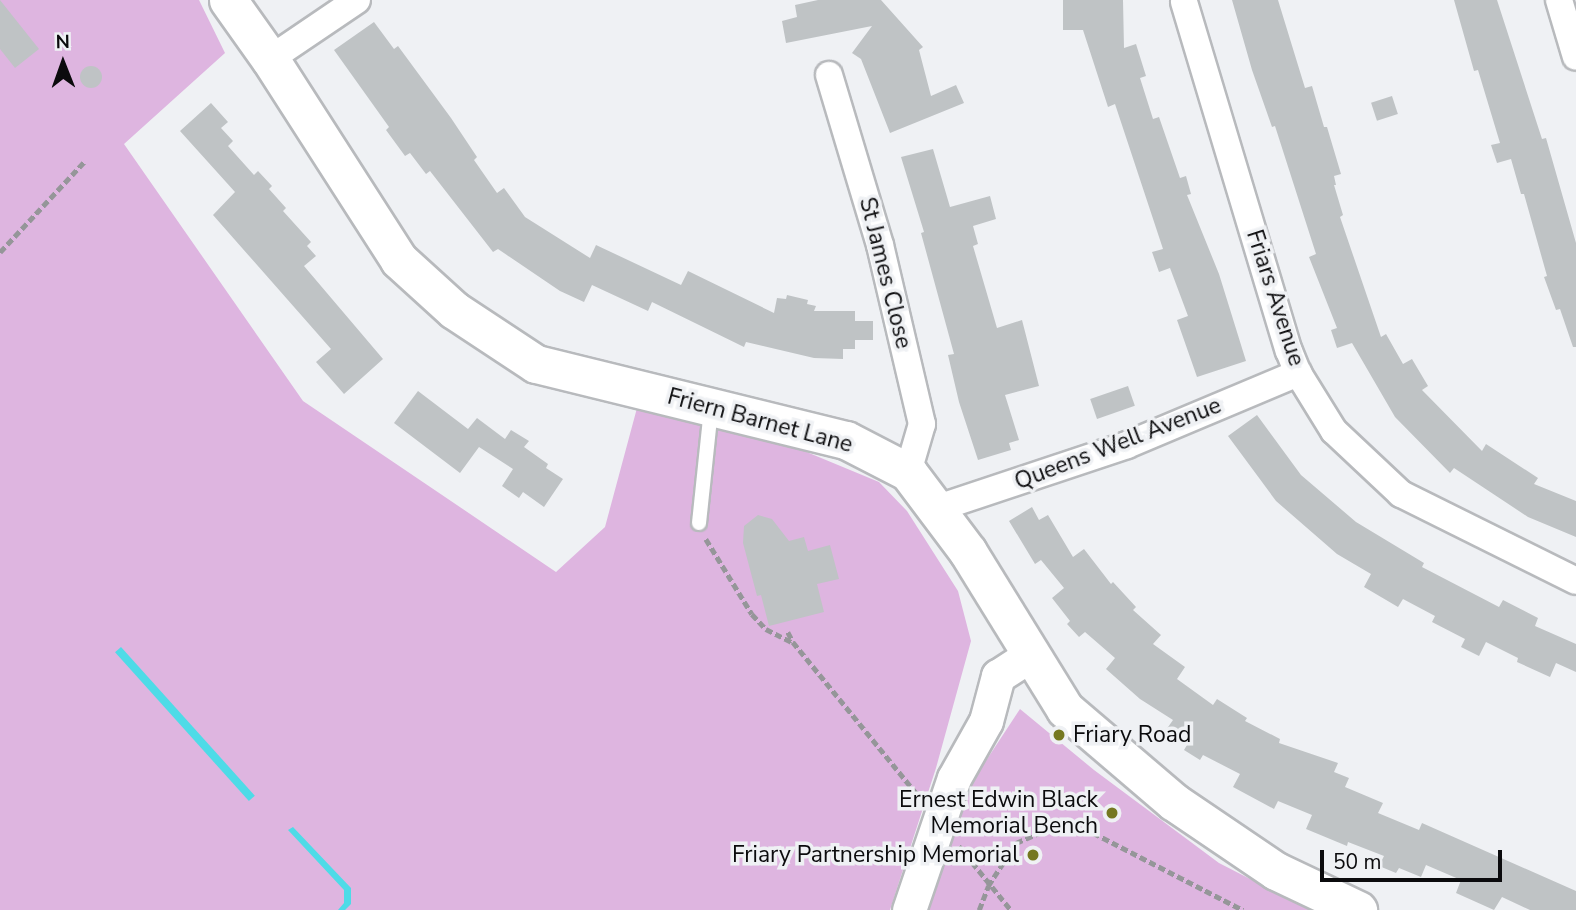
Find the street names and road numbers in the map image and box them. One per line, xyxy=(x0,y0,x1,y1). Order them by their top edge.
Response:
street label: St James Close xyxy=(853,195,917,351)
street label: Friars Avenue xyxy=(1240,226,1310,370)
street label: Friern Barnet Lane xyxy=(664,383,856,459)
street label: Queens Well Avenue xyxy=(1011,392,1225,496)

